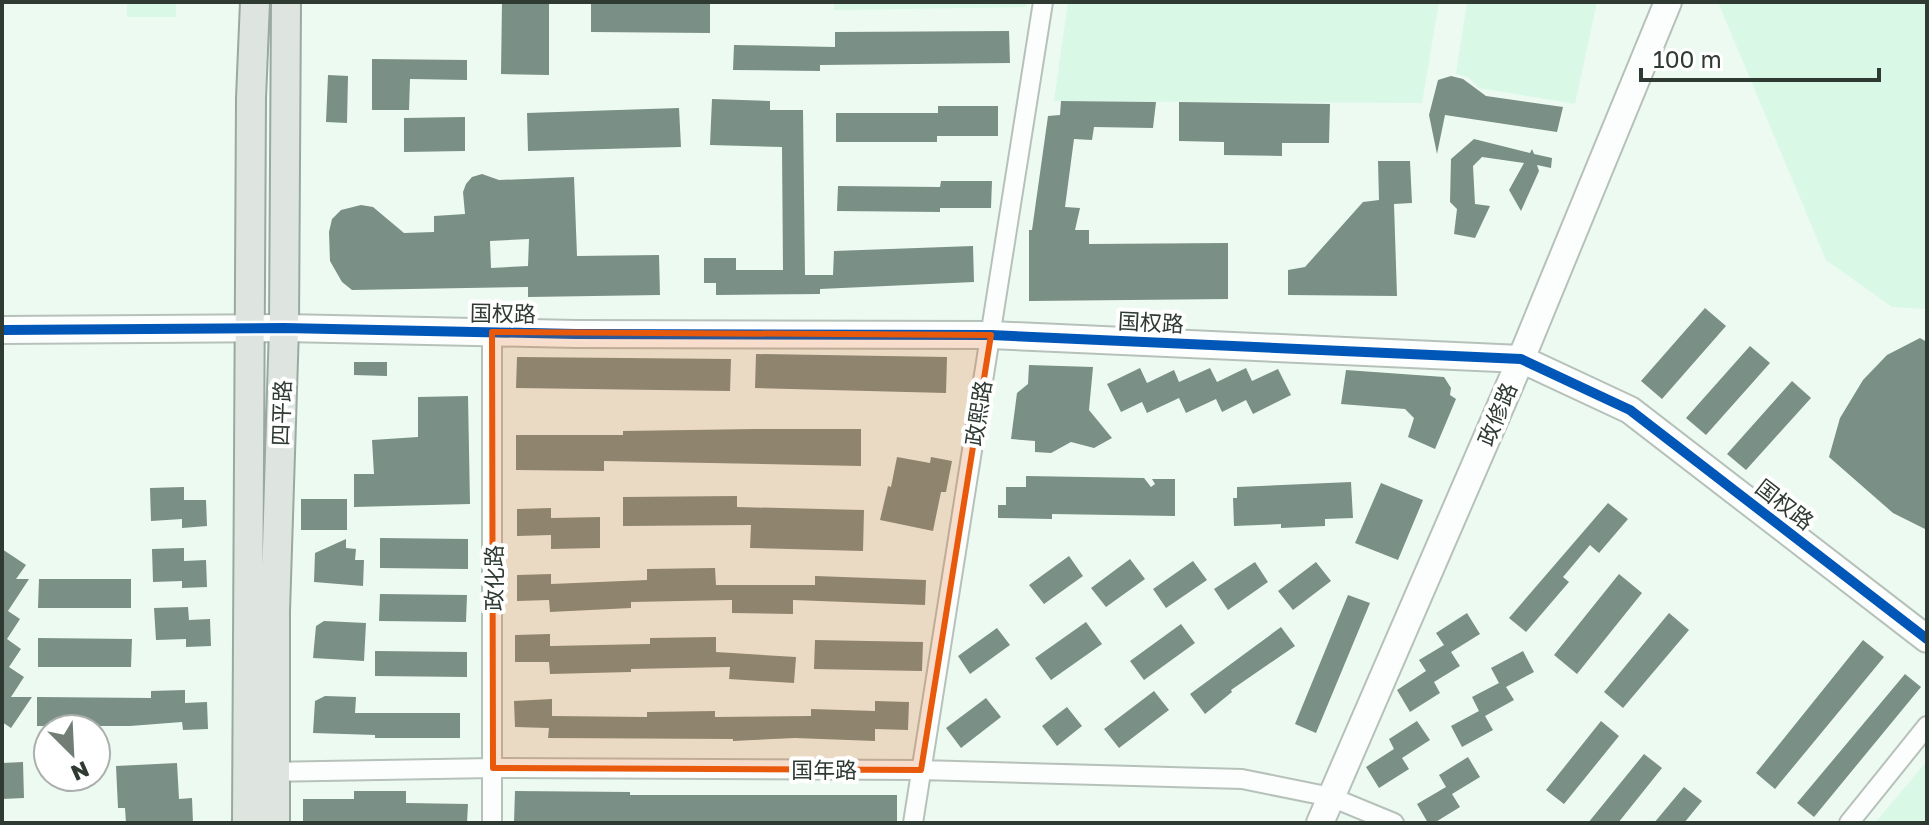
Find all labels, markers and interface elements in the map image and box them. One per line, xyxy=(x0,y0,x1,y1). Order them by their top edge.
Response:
scale bar xyxy=(1641,32,1879,82)
text: 100 m xyxy=(1653,44,1722,73)
street label: 国权路 xyxy=(470,299,536,327)
street label: 国权路 xyxy=(1117,307,1185,337)
street label: 政熙路 xyxy=(960,378,996,448)
street label: 政修路 xyxy=(1472,378,1522,450)
street label: 四平路 xyxy=(266,380,296,446)
street label: 国权路 xyxy=(1751,473,1819,535)
street label: 政化路 xyxy=(480,545,507,611)
north arrow xyxy=(32,713,112,793)
text: N xyxy=(67,756,93,787)
street label: 国年路 xyxy=(791,756,857,783)

